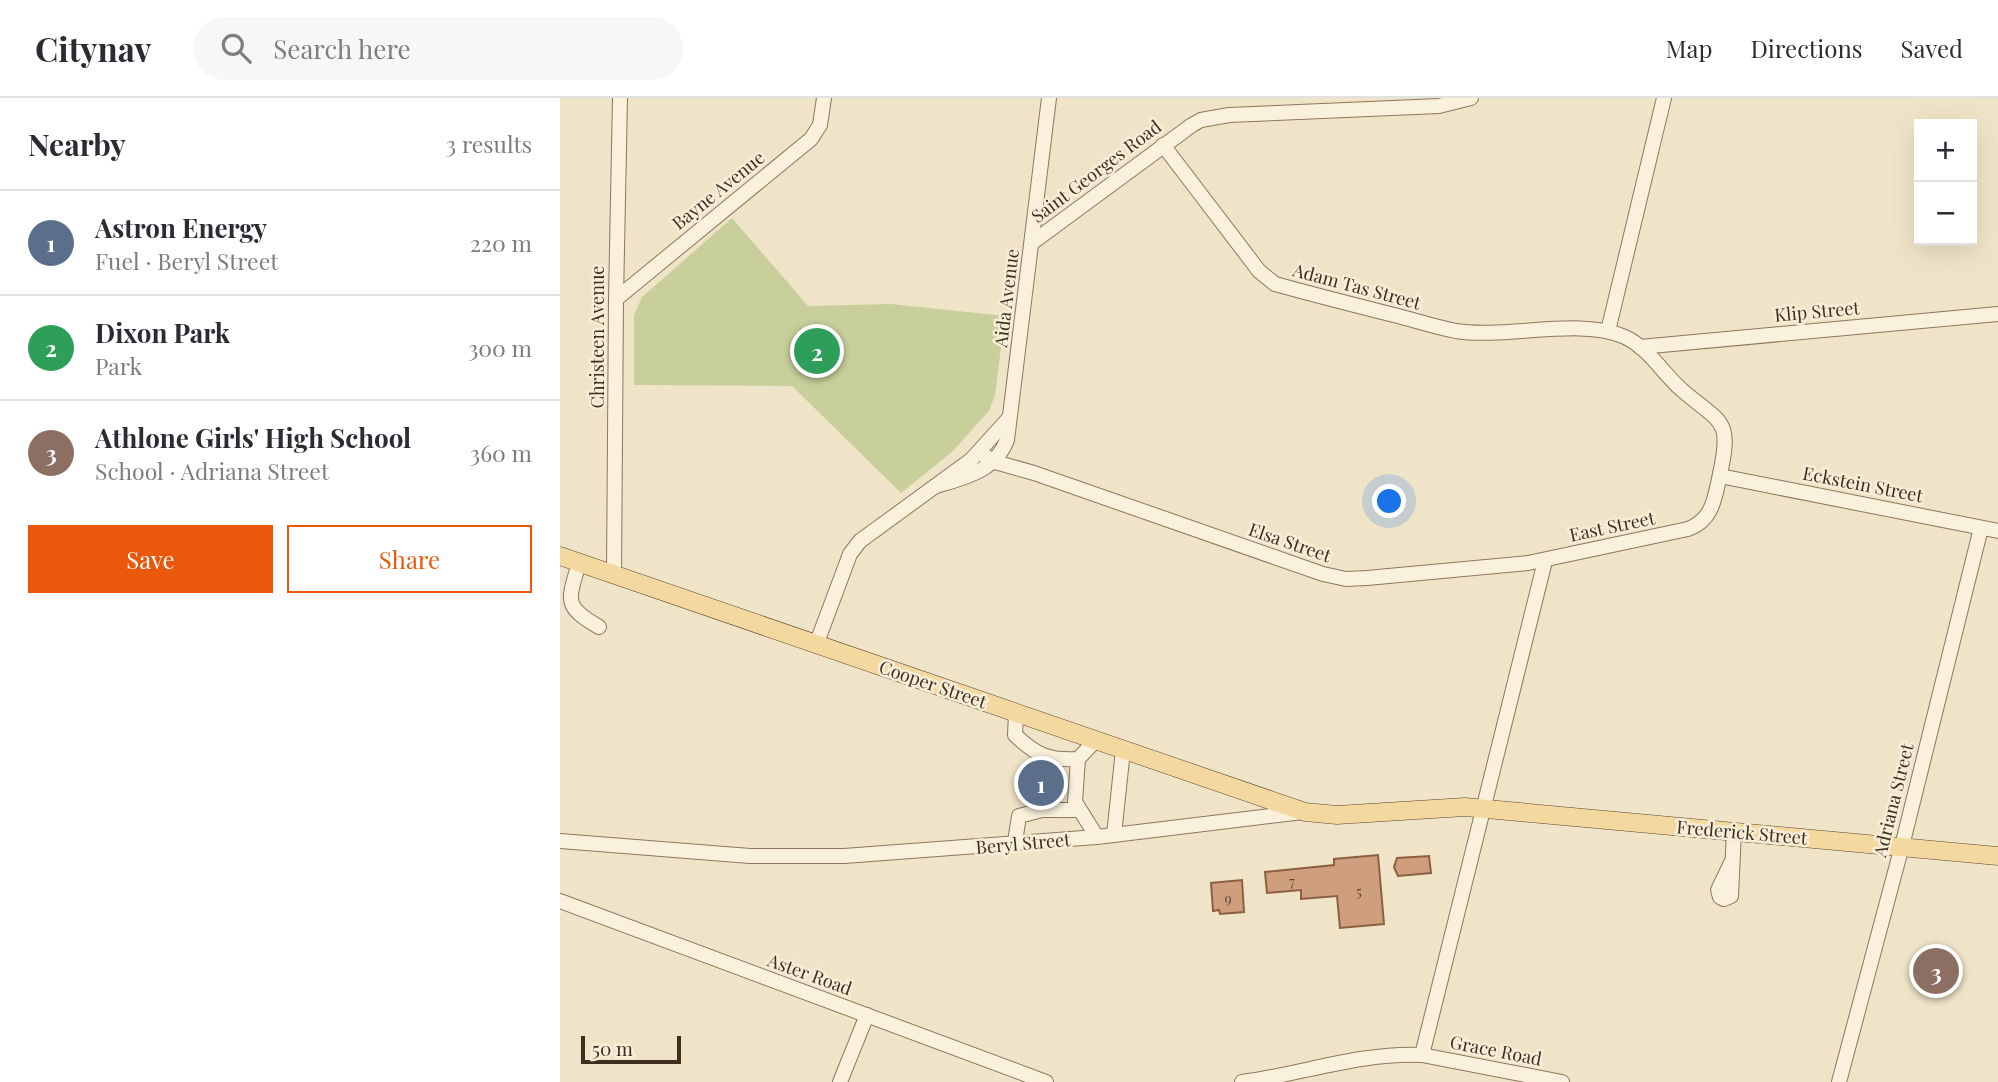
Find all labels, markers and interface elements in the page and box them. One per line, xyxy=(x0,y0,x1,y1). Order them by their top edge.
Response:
search box xyxy=(193,17,683,80)
text: Citynav xyxy=(35,26,151,70)
icon: search xyxy=(217,29,255,67)
text: Search here xyxy=(273,31,411,66)
text: Map xyxy=(1666,32,1712,64)
text: Directions xyxy=(1750,32,1863,64)
text: Saved xyxy=(1901,32,1963,64)
street label: Saint Georges Road xyxy=(1026,114,1166,228)
map controls xyxy=(1914,119,1977,245)
button: + xyxy=(1914,119,1977,182)
text: Nearby xyxy=(28,124,126,164)
text: 3 results xyxy=(446,128,532,159)
street label: Bayne Avenue xyxy=(667,145,769,235)
button: − xyxy=(1914,182,1977,245)
text: Astron Energy xyxy=(95,210,267,245)
text: 1 xyxy=(47,227,55,258)
text: 220 m xyxy=(470,227,532,258)
text: Fuel · Beryl Street xyxy=(95,245,278,276)
street label: Aida Avenue xyxy=(988,247,1024,350)
street label: Adam Tas Street xyxy=(1289,257,1424,315)
street label: Christeen Avenue xyxy=(585,266,609,408)
street label: Klip Street xyxy=(1773,295,1861,327)
text: Dixon Park xyxy=(95,315,230,350)
pin: 2 xyxy=(794,325,840,377)
text: 2 xyxy=(45,332,57,363)
text: 300 m xyxy=(468,332,532,363)
text: Park xyxy=(95,350,142,381)
text: Athlone Girls' High School xyxy=(95,420,411,455)
text: 3 xyxy=(45,437,57,468)
text: 360 m xyxy=(470,437,532,468)
text: School · Adriana Street xyxy=(95,455,329,486)
street label: Eckstein Street xyxy=(1801,461,1926,508)
your location xyxy=(1372,484,1406,518)
street label: East Street xyxy=(1567,505,1658,547)
street label: Elsa Street xyxy=(1246,517,1335,568)
button: Save xyxy=(28,525,273,593)
button: Share xyxy=(287,525,532,593)
street label: Cooper Street xyxy=(876,654,991,714)
street label: Adriana Street xyxy=(1867,740,1919,860)
pin: 1 xyxy=(1018,757,1064,809)
street label: Frederick Street xyxy=(1676,814,1809,850)
street label: Beryl Street xyxy=(975,827,1072,859)
house number: 7 xyxy=(1289,872,1295,891)
house number: 5 xyxy=(1356,882,1362,901)
house number: 9 xyxy=(1224,889,1232,908)
pin: 3 xyxy=(1913,945,1959,997)
street label: Aster Road xyxy=(764,947,856,1000)
street label: Grace Road xyxy=(1448,1029,1544,1071)
scale bar xyxy=(581,1033,681,1065)
text: 50 m xyxy=(592,1035,633,1061)

